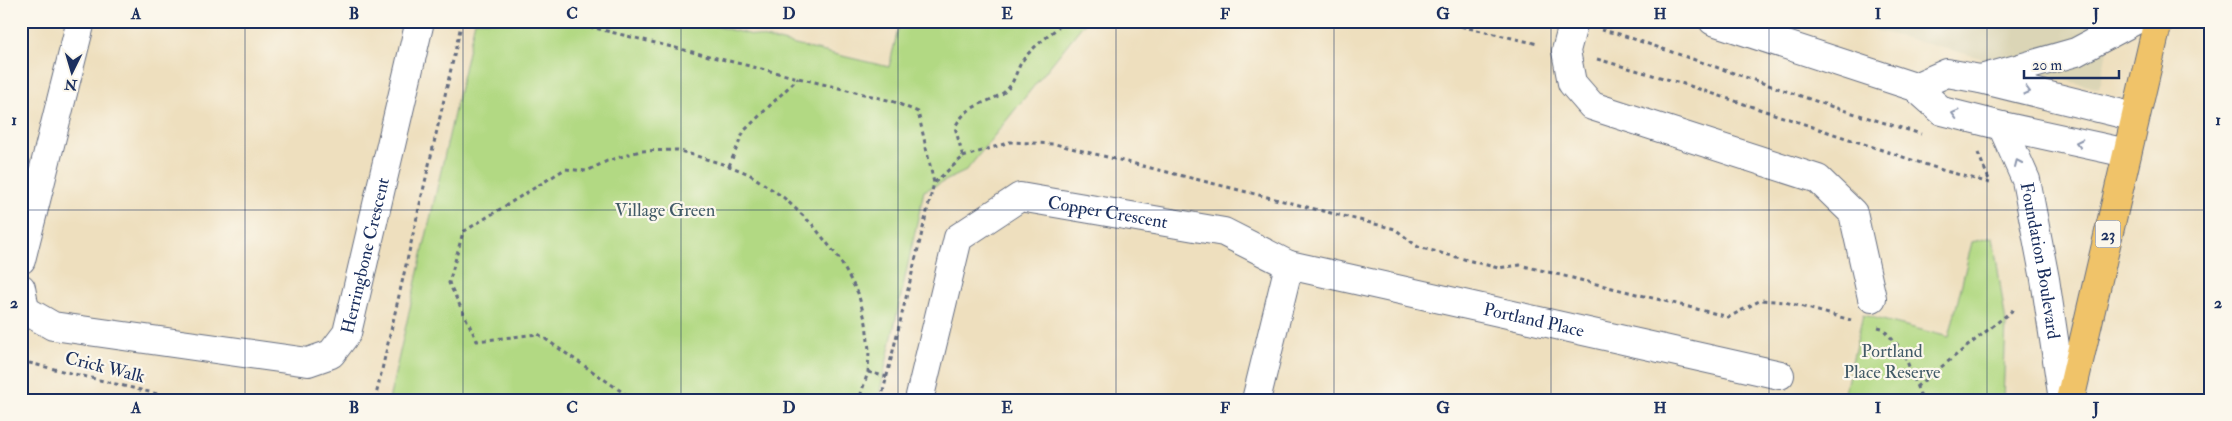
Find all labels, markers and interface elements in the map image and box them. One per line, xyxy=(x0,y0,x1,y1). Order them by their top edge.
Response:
text: A xyxy=(130,4,142,24)
text: B xyxy=(349,4,359,24)
text: C xyxy=(566,4,578,24)
text: D xyxy=(782,4,796,24)
text: E xyxy=(1001,4,1013,24)
text: F xyxy=(1220,4,1230,24)
text: G xyxy=(1436,4,1450,24)
text: H xyxy=(1653,4,1667,24)
text: I xyxy=(1875,4,1882,24)
text: J xyxy=(2092,4,2100,25)
north arrow xyxy=(48,48,98,98)
scale bar xyxy=(2024,48,2120,80)
text: 20 m xyxy=(2032,56,2062,75)
text: N xyxy=(63,75,79,94)
one-way arrow xyxy=(2022,85,2031,96)
one-way arrow xyxy=(1951,109,1960,120)
text: 1 xyxy=(11,110,17,130)
text: 1 xyxy=(2215,110,2221,130)
one-way arrow xyxy=(2075,138,2084,149)
one-way arrow xyxy=(2014,159,2025,168)
street label: Herringbone Crescent xyxy=(336,175,395,336)
street label: Foundation Boulevard xyxy=(2015,180,2065,341)
street label: Copper Crescent xyxy=(1046,191,1170,234)
park label: Village Green xyxy=(615,199,715,222)
road number: 23 xyxy=(2096,220,2120,248)
text: 2 xyxy=(10,293,18,313)
text: 2 xyxy=(2214,293,2222,313)
street label: Portland Place xyxy=(1481,298,1587,343)
park label: Portland Place Reserve xyxy=(1843,340,1941,384)
street label: Crick Walk xyxy=(63,346,148,389)
text: A xyxy=(130,398,142,418)
text: B xyxy=(349,398,359,418)
text: C xyxy=(566,398,578,418)
text: D xyxy=(782,398,796,418)
text: E xyxy=(1001,398,1013,418)
text: F xyxy=(1220,398,1230,418)
text: G xyxy=(1436,398,1450,418)
text: H xyxy=(1653,398,1667,418)
text: I xyxy=(1875,398,1882,418)
text: J xyxy=(2092,398,2100,419)

